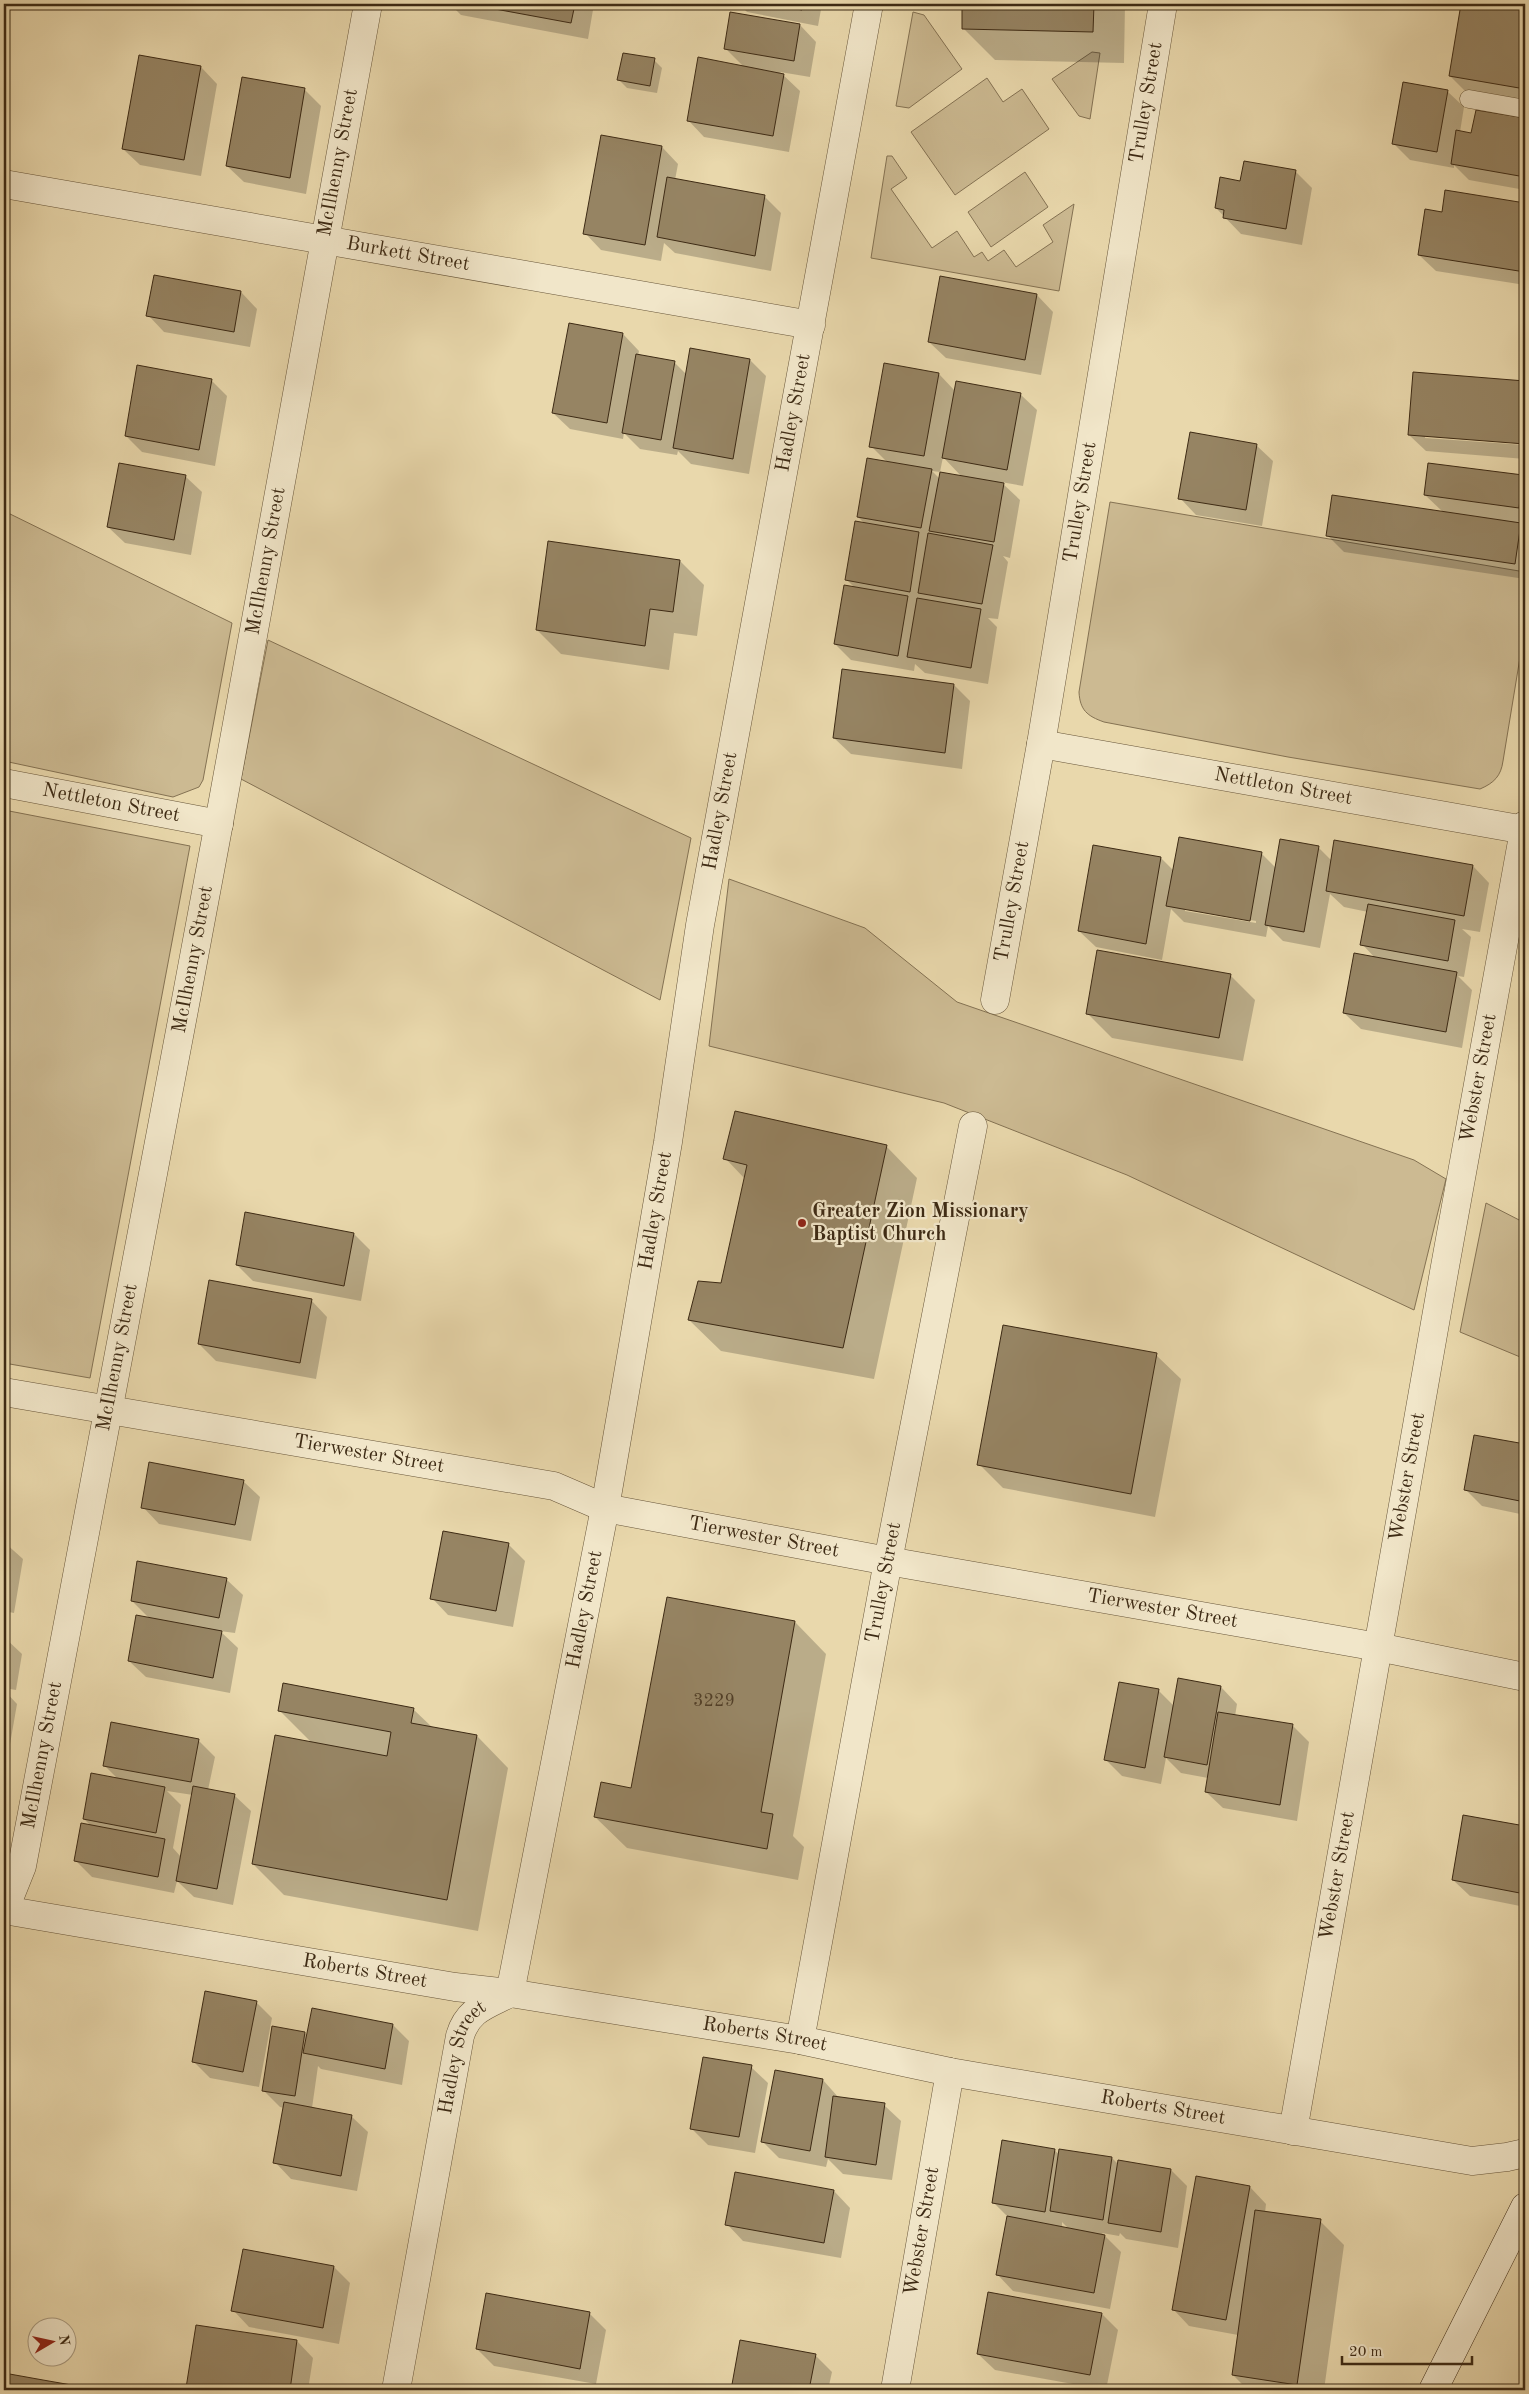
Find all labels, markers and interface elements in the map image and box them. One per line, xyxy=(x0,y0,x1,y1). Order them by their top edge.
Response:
street label: Trulley Street xyxy=(1127,41,1167,165)
street label: McIlhenny Street xyxy=(315,87,362,238)
street label: Burkett Street xyxy=(345,234,471,275)
street label: Hadley Street xyxy=(773,352,815,474)
street label: Trulley Street xyxy=(1061,440,1101,564)
street label: McIlhenny Street xyxy=(243,486,290,637)
street label: Hadley Street xyxy=(700,750,742,872)
street label: Nettleton Street xyxy=(1213,765,1354,809)
street label: Nettleton Street xyxy=(41,781,181,826)
street label: Trulley Street xyxy=(992,840,1033,964)
street label: McIlhenny Street xyxy=(170,884,217,1035)
street label: Webster Street xyxy=(1458,1012,1501,1144)
street label: Hadley Street xyxy=(636,1150,676,1272)
place label: Greater Zion Missionary Baptist Church xyxy=(812,1202,1029,1245)
marker: Greater Zion Missionary Baptist Church xyxy=(796,1217,808,1229)
street label: McIlhenny Street xyxy=(94,1282,142,1433)
street label: Webster Street xyxy=(1387,1411,1429,1543)
street label: Tierwester Street xyxy=(292,1432,446,1477)
street label: Tierwester Street xyxy=(687,1514,841,1562)
street label: Trulley Street xyxy=(863,1521,905,1645)
street label: Hadley Street xyxy=(564,1549,606,1670)
street label: Tierwester Street xyxy=(1085,1586,1239,1632)
street label: McIlhenny Street xyxy=(19,1680,66,1831)
house number: 3229 xyxy=(693,1692,735,1710)
street label: Webster Street xyxy=(1317,1810,1359,1942)
street label: Roberts Street xyxy=(301,1951,429,1992)
street label: Hadley Street xyxy=(436,1997,490,2116)
street label: Roberts Street xyxy=(701,2014,829,2056)
street label: Roberts Street xyxy=(1099,2088,1227,2129)
street label: Webster Street xyxy=(901,2165,943,2297)
north arrow xyxy=(28,2316,78,2366)
text: N xyxy=(56,2334,72,2347)
scale bar xyxy=(1342,2334,1472,2366)
text: 20 m xyxy=(1349,2345,1383,2360)

